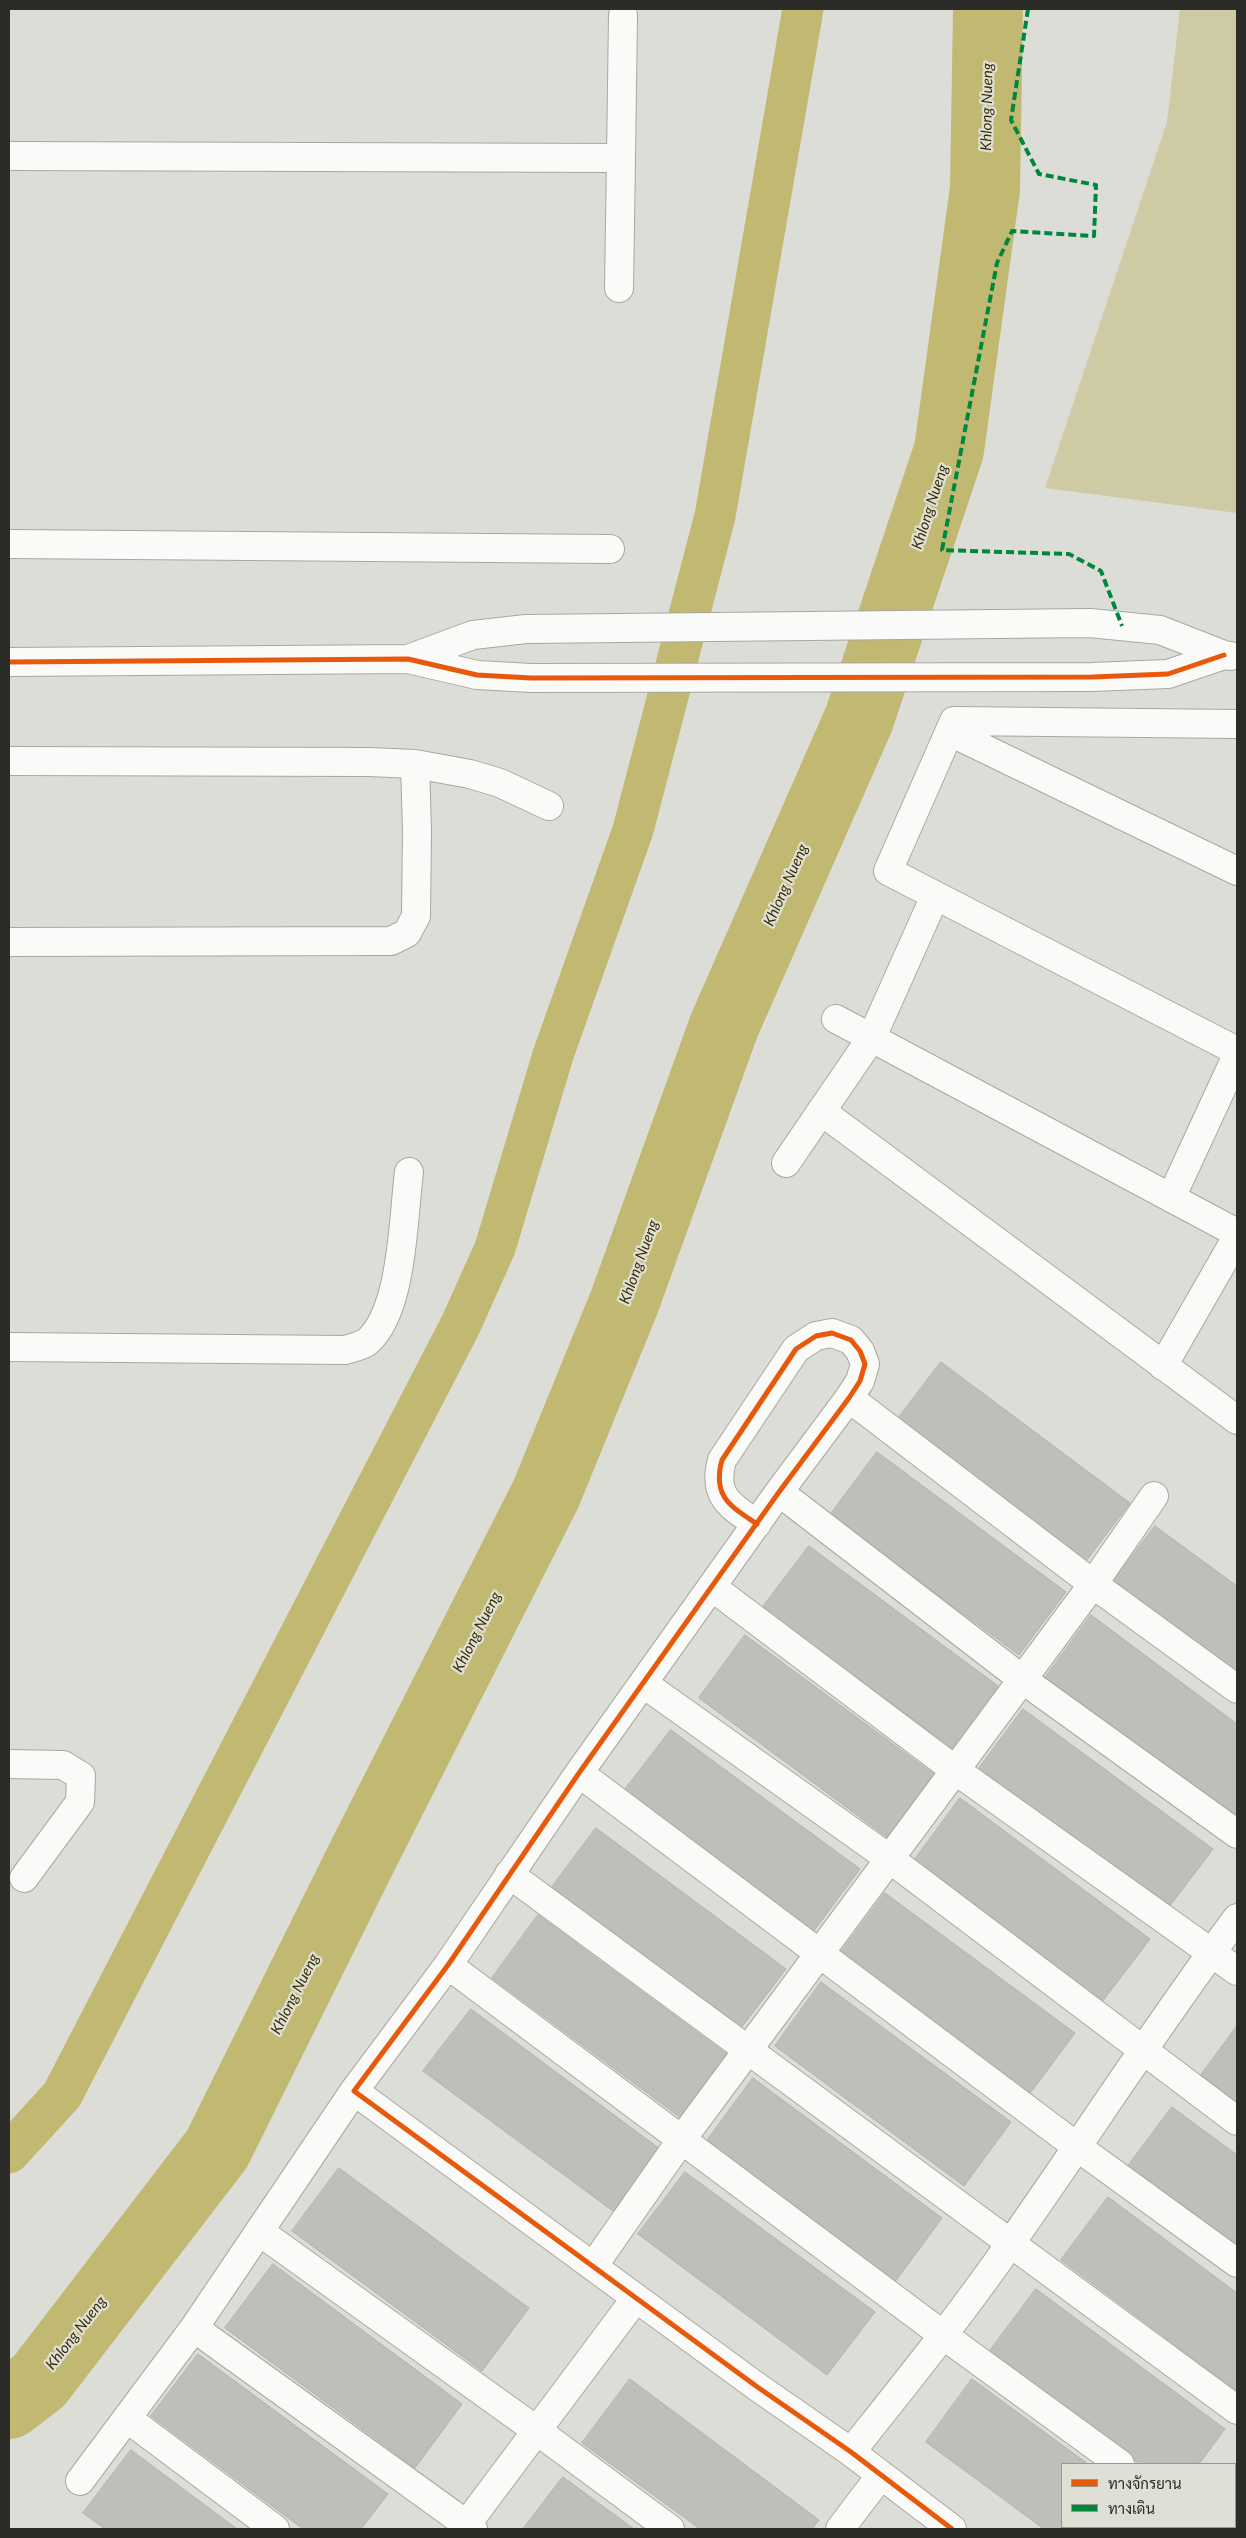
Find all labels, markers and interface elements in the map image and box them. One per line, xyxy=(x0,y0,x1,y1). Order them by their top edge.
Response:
water label: Khlong Nueng xyxy=(977,63,997,151)
water label: Khlong Nueng xyxy=(908,462,952,552)
water label: Khlong Nueng xyxy=(760,841,812,929)
water label: Khlong Nueng xyxy=(616,1218,662,1306)
water label: Khlong Nueng xyxy=(449,1589,505,1675)
water label: Khlong Nueng xyxy=(267,1951,323,2037)
water label: Khlong Nueng xyxy=(42,2293,110,2373)
legend xyxy=(1061,2463,1236,2528)
text: ทางจักรยาน xyxy=(1108,2474,1182,2492)
text: ทางเดิน xyxy=(1108,2499,1155,2517)

